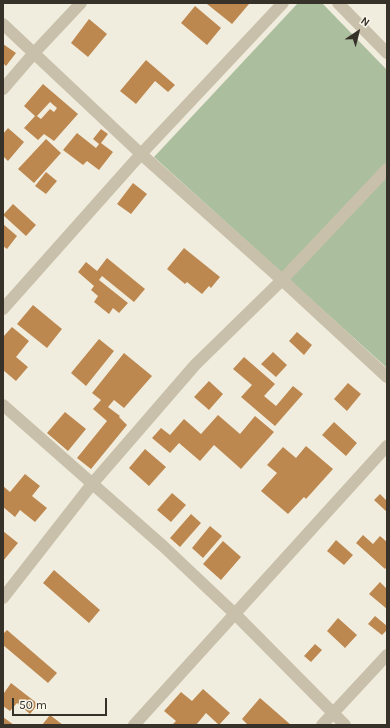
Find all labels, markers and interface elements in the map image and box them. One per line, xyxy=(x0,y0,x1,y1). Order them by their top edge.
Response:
north arrow xyxy=(338,12,378,52)
text: N xyxy=(358,14,372,29)
scale bar xyxy=(14,690,109,716)
text: 50 m xyxy=(19,698,47,712)

